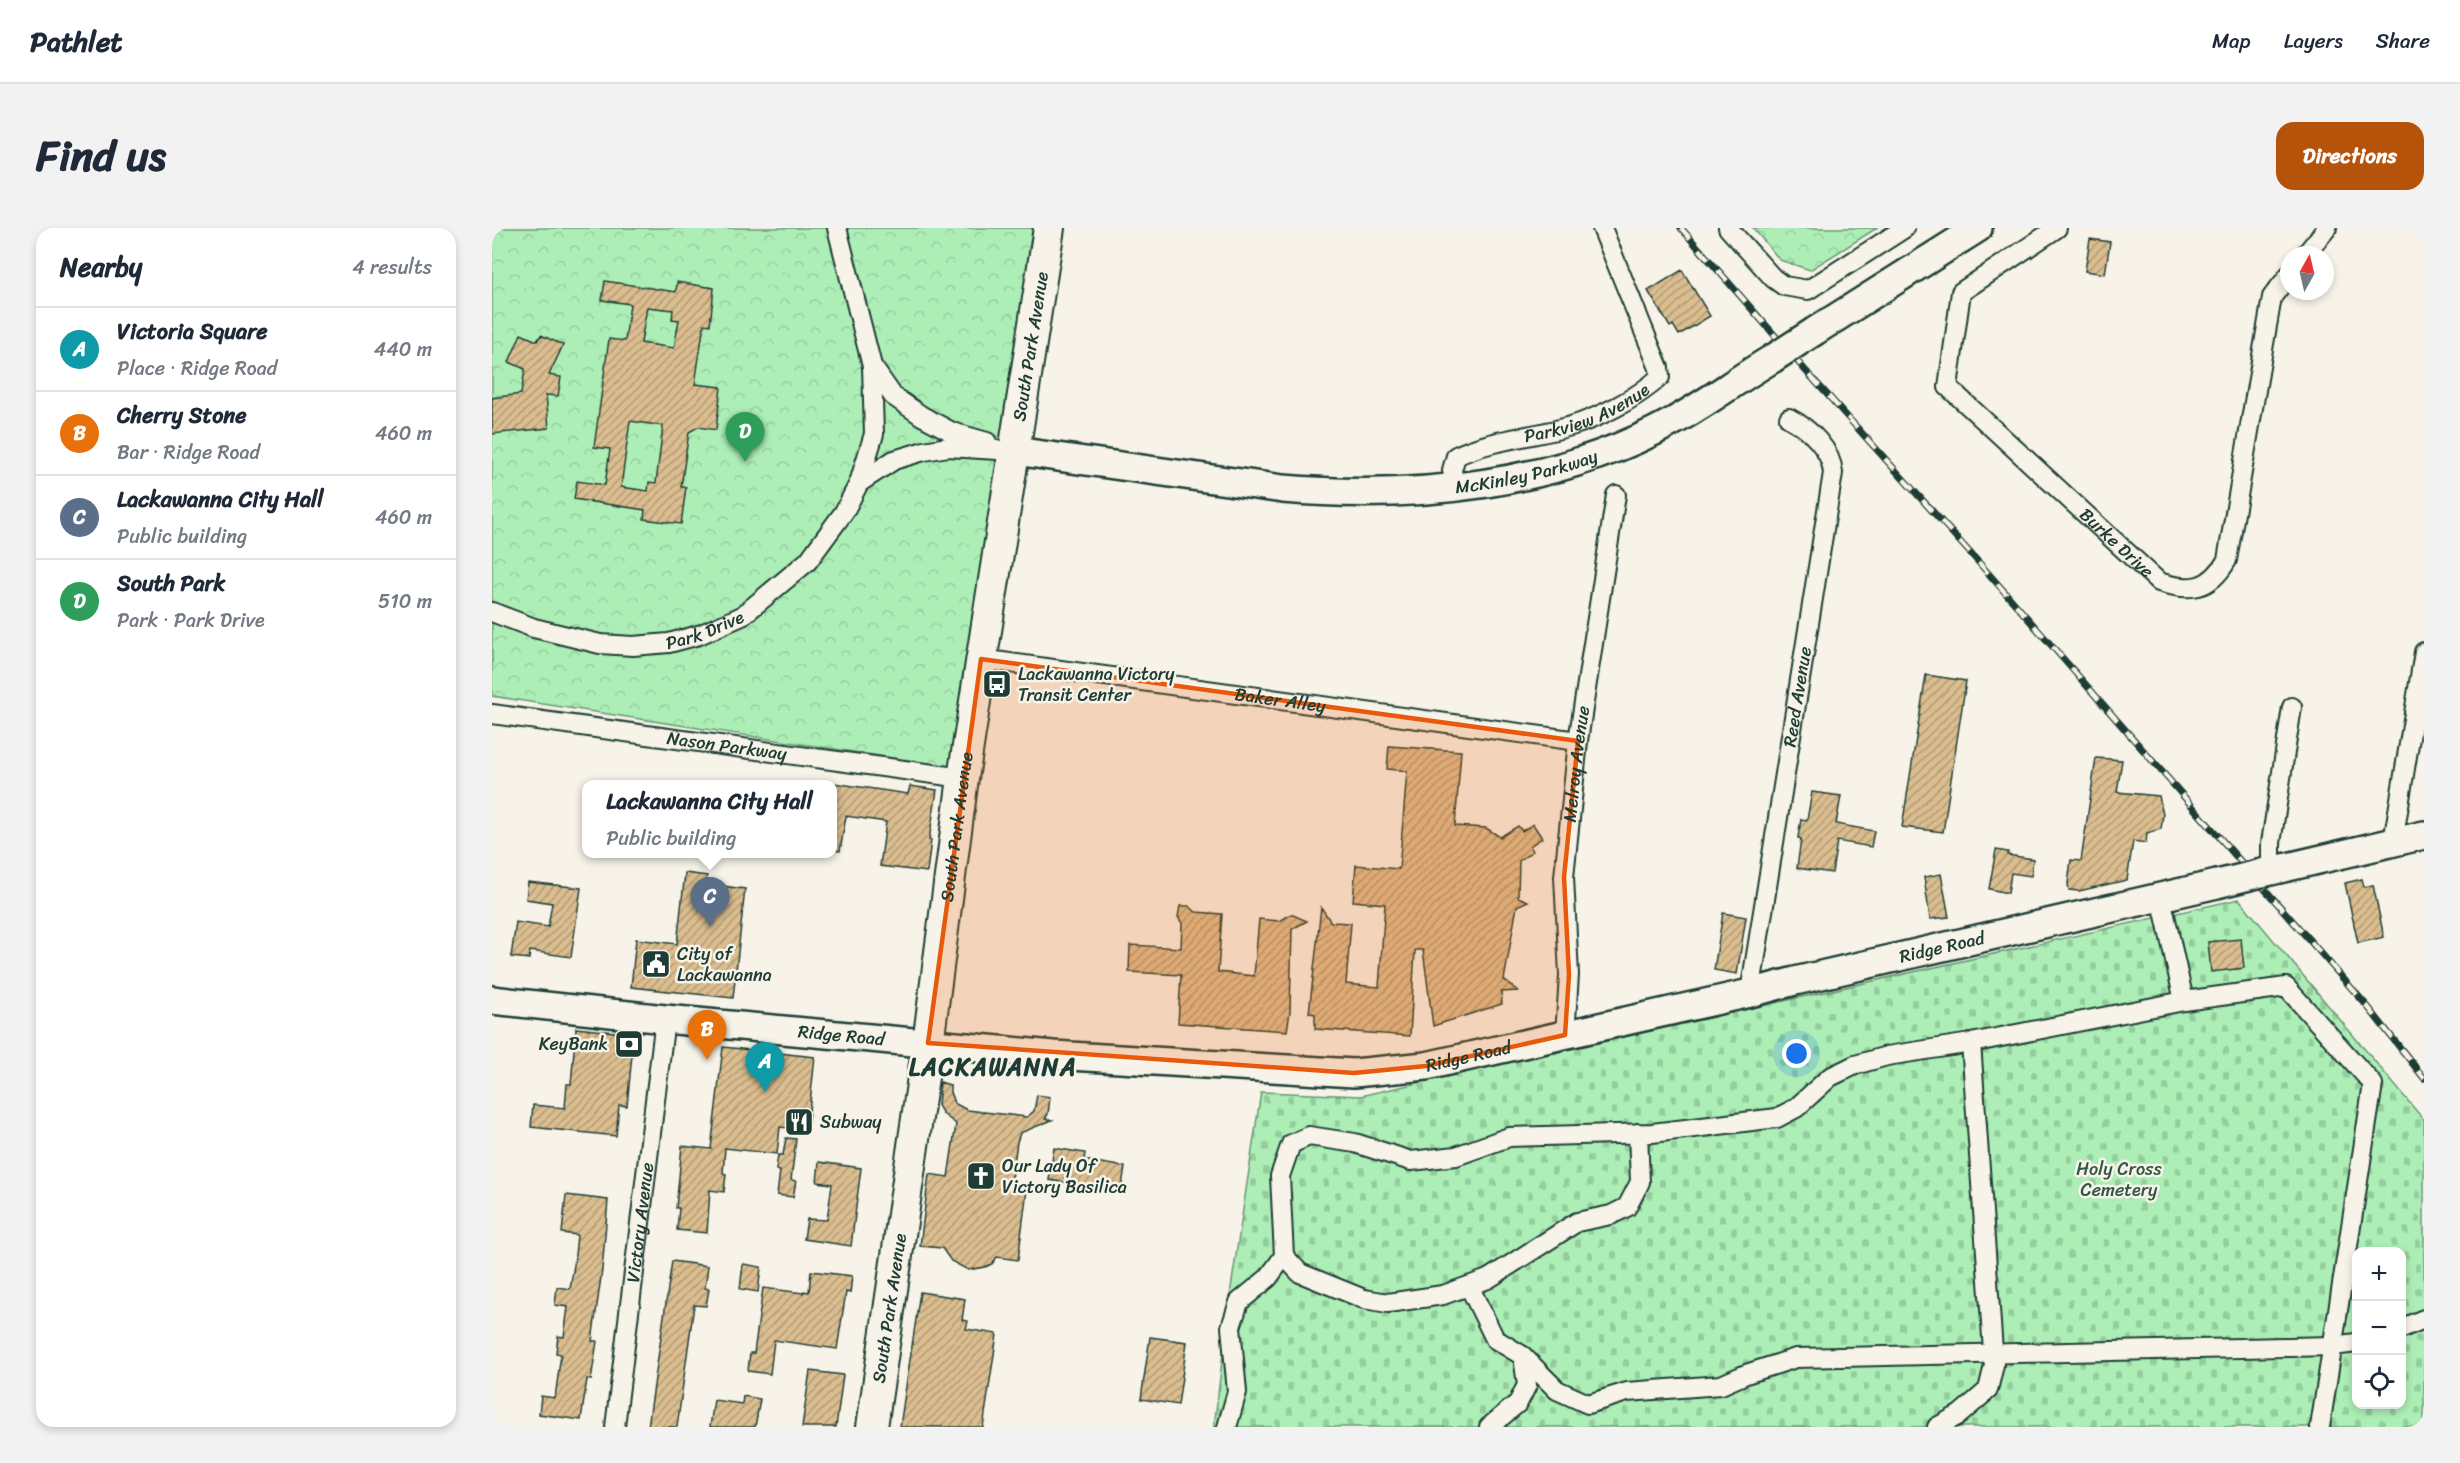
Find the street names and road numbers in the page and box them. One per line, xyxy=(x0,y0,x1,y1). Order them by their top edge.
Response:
street label: South Park Avenue xyxy=(1003,269,1058,424)
street label: Parkview Avenue xyxy=(1521,374,1657,452)
street label: McKinley Parkway xyxy=(1453,440,1603,503)
street label: Burke Drive xyxy=(2072,500,2162,586)
street label: Park Drive xyxy=(662,601,749,659)
street label: Reed Avenue xyxy=(1774,644,1821,749)
street label: Baker Alley xyxy=(1233,678,1328,722)
street label: Melroy Avenue xyxy=(1554,703,1599,824)
street label: Nason Parkway xyxy=(665,722,790,770)
street label: South Park Avenue xyxy=(931,749,983,904)
street label: Ridge Road xyxy=(1896,922,1989,973)
street label: Ridge Road xyxy=(796,1015,887,1055)
street label: Ridge Road xyxy=(1422,1031,1516,1082)
street label: Victory Avenue xyxy=(617,1161,663,1284)
street label: South Park Avenue xyxy=(863,1231,916,1385)

